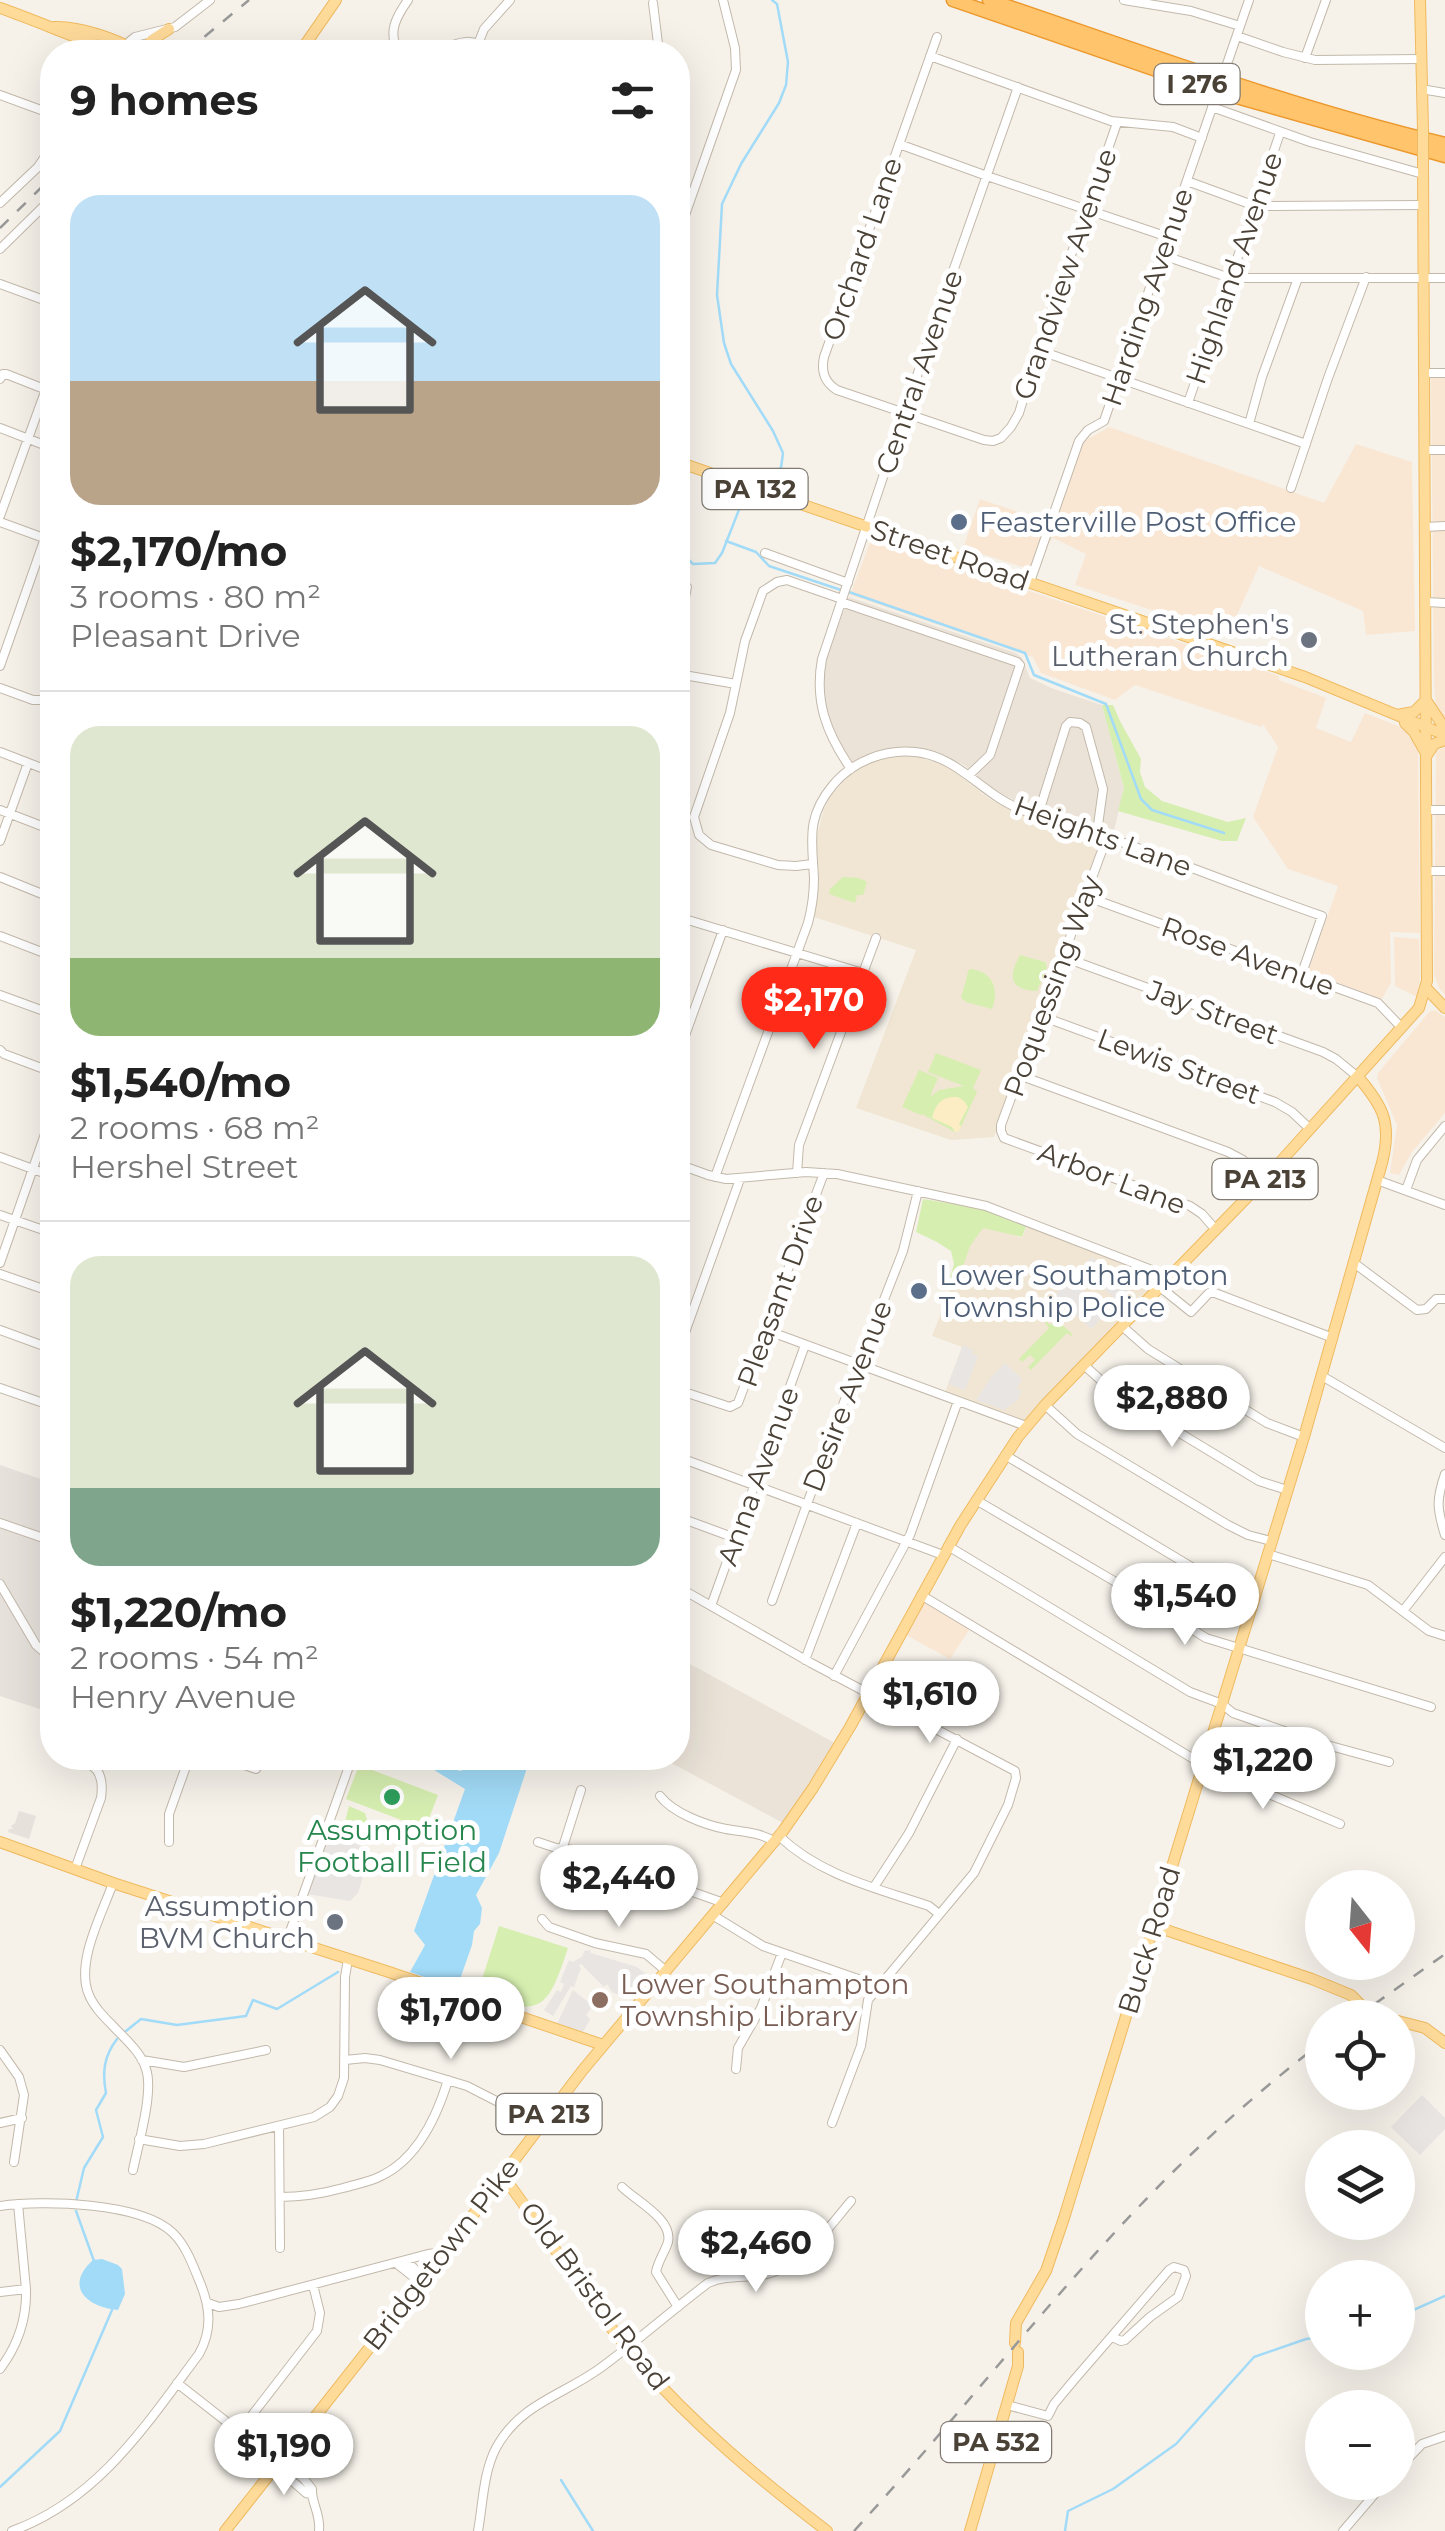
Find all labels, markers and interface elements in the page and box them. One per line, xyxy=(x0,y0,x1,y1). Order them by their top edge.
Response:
road number: I 276 xyxy=(1154,64,1240,104)
icon: filters xyxy=(605,73,660,128)
text: 9 homes xyxy=(70,74,258,126)
street label: Grandview Avenue xyxy=(1006,144,1124,404)
street label: Highland Avenue xyxy=(1178,147,1290,389)
street label: Orchard Lane xyxy=(815,153,909,345)
street label: Harding Avenue xyxy=(1094,184,1200,410)
icon: home xyxy=(275,260,455,440)
street label: Central Avenue xyxy=(868,265,970,479)
road number: PA 132 xyxy=(702,469,808,509)
place label: Feasterville Post Office xyxy=(979,505,1296,539)
marker: Feasterville Post Office xyxy=(948,511,970,533)
street label: Street Road xyxy=(866,512,1034,598)
text: $2,170/mo xyxy=(70,525,287,577)
text: 3 rooms · 80 m² xyxy=(70,577,321,616)
place label: St. Stephen's Lutheran Church xyxy=(1051,607,1289,673)
text: Pleasant Drive xyxy=(70,616,301,655)
marker: St. Stephen's Lutheran Church xyxy=(1298,629,1320,651)
street label: Heights Lane xyxy=(1010,788,1196,884)
icon: home xyxy=(275,791,455,971)
street label: Poquessing Way xyxy=(996,870,1108,1101)
street label: Rose Avenue xyxy=(1157,909,1339,1003)
pin: $2,170 xyxy=(733,967,895,1052)
street label: Jay Street xyxy=(1142,972,1283,1051)
text: $2,170 xyxy=(764,980,864,1019)
street label: Lewis Street xyxy=(1093,1021,1265,1111)
text: $1,540/mo xyxy=(70,1056,291,1108)
text: 2 rooms · 68 m² xyxy=(70,1108,320,1147)
street label: Arbor Lane xyxy=(1034,1134,1190,1222)
text: Hershel Street xyxy=(70,1147,298,1186)
road number: PA 213 xyxy=(1212,1159,1318,1199)
street label: Pleasant Drive xyxy=(730,1190,830,1392)
place label: Lower Southampton Township Police xyxy=(939,1258,1229,1324)
marker: Lower Southampton Township Police xyxy=(908,1280,930,1302)
street label: Desire Avenue xyxy=(795,1296,899,1496)
icon: home xyxy=(275,1321,455,1501)
pin: $2,880 xyxy=(1091,1365,1253,1450)
text: $2,880 xyxy=(1116,1378,1228,1417)
street label: Anna Avenue xyxy=(710,1382,806,1570)
pin: $1,540 xyxy=(1104,1563,1266,1648)
text: $1,540 xyxy=(1133,1576,1237,1615)
text: $1,220/mo xyxy=(70,1586,287,1638)
text: 2 rooms · 54 m² xyxy=(70,1638,319,1677)
pin: $1,610 xyxy=(849,1661,1011,1746)
text: $1,610 xyxy=(882,1674,978,1713)
text: Henry Avenue xyxy=(70,1677,296,1716)
pin: $1,220 xyxy=(1182,1727,1344,1812)
text: $1,220 xyxy=(1213,1740,1313,1779)
marker: Assumption Football Field xyxy=(381,1786,403,1808)
place label: Assumption Football Field xyxy=(297,1813,487,1879)
pin: $2,440 xyxy=(538,1845,700,1930)
text: $2,440 xyxy=(562,1858,676,1897)
street label: Buck Road xyxy=(1110,1862,1188,2018)
north arrow xyxy=(1305,1870,1415,1980)
map controls xyxy=(1305,1870,1415,2500)
place label: Assumption BVM Church xyxy=(139,1889,315,1955)
marker: Assumption BVM Church xyxy=(324,1911,346,1933)
place label: Lower Southampton Township Library xyxy=(620,1967,910,2033)
pin: $1,700 xyxy=(370,1977,532,2062)
marker: Lower Southampton Township Library xyxy=(589,1989,611,2011)
text: $1,700 xyxy=(399,1990,503,2029)
button: locate xyxy=(1305,2000,1415,2110)
road number: PA 213 xyxy=(496,2094,602,2134)
button: layers xyxy=(1305,2130,1415,2240)
street label: Bridgetown Pike xyxy=(355,2151,527,2357)
street label: Old Bristol Road xyxy=(513,2195,677,2397)
pin: $2,460 xyxy=(675,2210,837,2295)
text: $2,460 xyxy=(700,2223,812,2262)
button: + xyxy=(1305,2260,1415,2370)
button: − xyxy=(1305,2390,1415,2500)
pin: $1,190 xyxy=(203,2413,365,2498)
road number: PA 532 xyxy=(941,2422,1051,2462)
text: $1,190 xyxy=(236,2426,332,2465)

